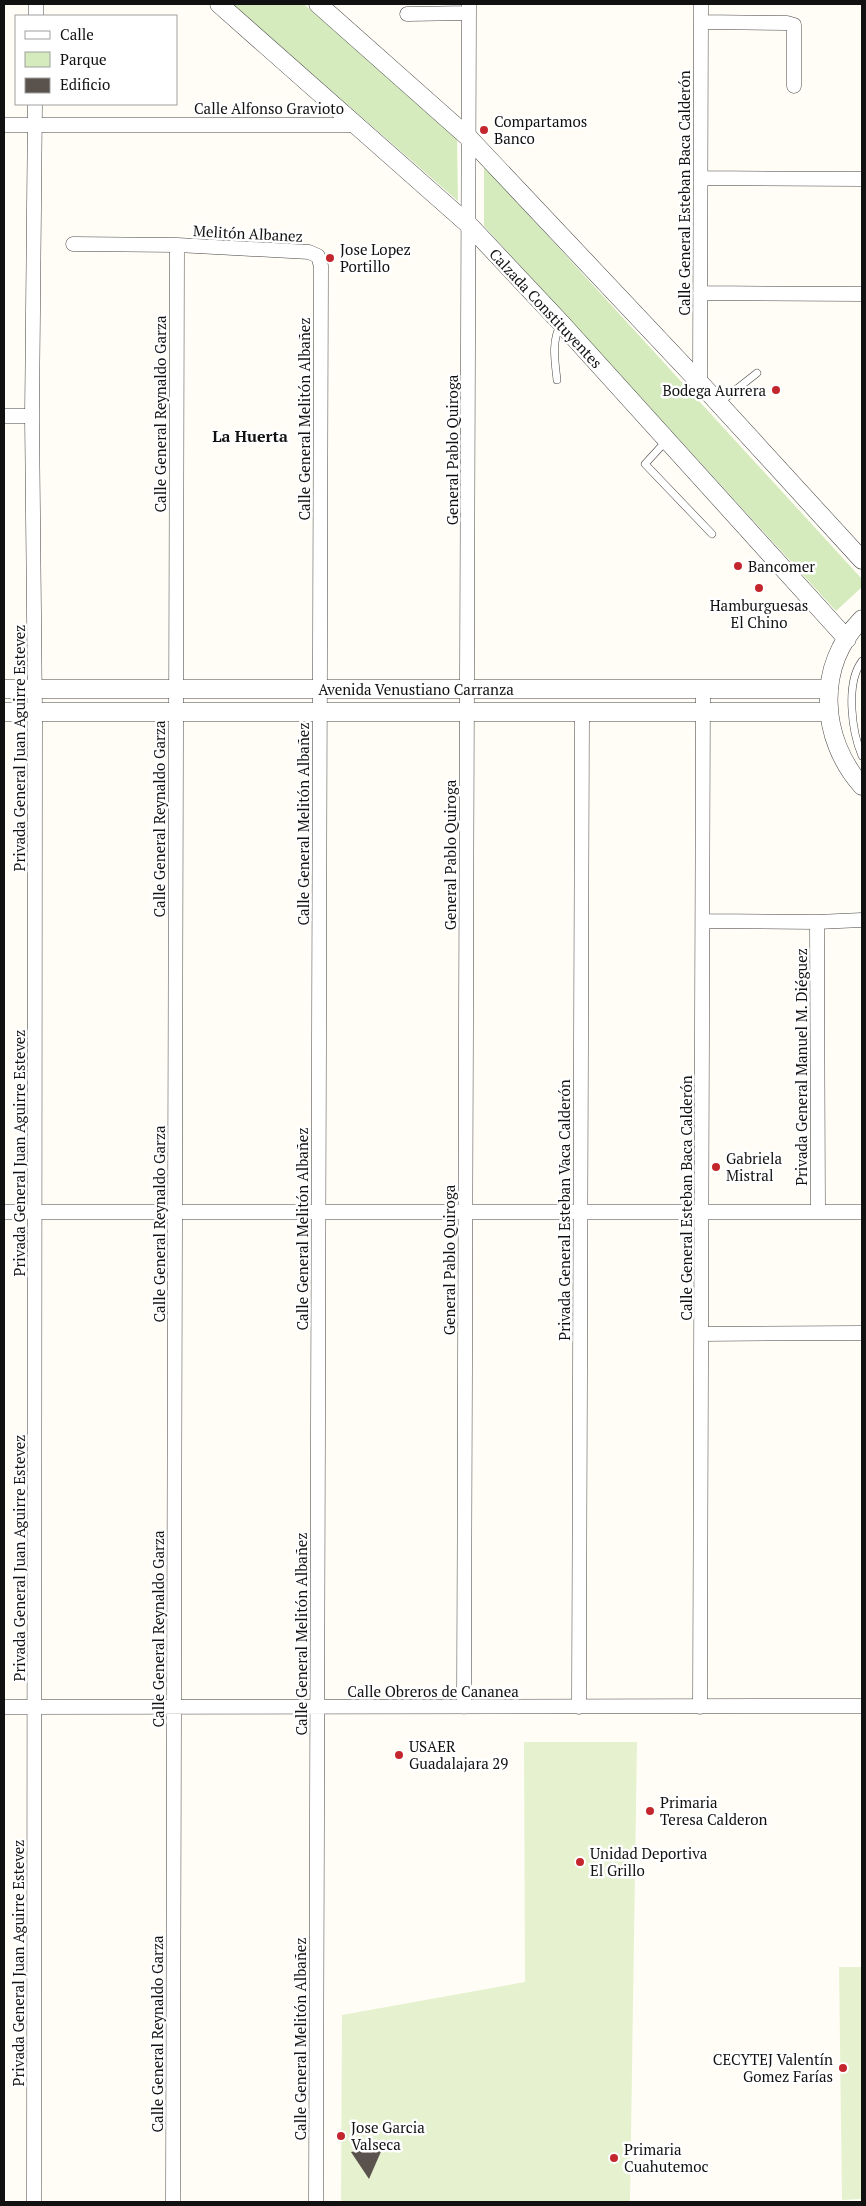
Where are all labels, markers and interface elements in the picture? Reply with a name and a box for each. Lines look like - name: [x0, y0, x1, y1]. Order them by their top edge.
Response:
- legend: [15, 15, 178, 105]
- text: Calle: [60, 24, 94, 44]
- text: Parque: [60, 49, 107, 69]
- street label: Calle General Esteban Baca Calderón: [674, 70, 694, 316]
- text: Edificio: [60, 74, 110, 94]
- street label: Calle Alfonso Gravioto: [194, 98, 344, 118]
- place label: Compartamos Banco: [494, 111, 587, 148]
- marker: Compartamos Banco: [478, 124, 490, 136]
- street label: Melitón Albanez: [193, 220, 303, 246]
- place label: Jose Lopez Portillo: [340, 239, 411, 276]
- street label: Calzada Constituyentes: [485, 244, 607, 372]
- marker: Jose Lopez Portillo: [324, 252, 336, 264]
- street label: Calle General Reynaldo Garza: [150, 315, 170, 513]
- street label: Calle General Melitón Albañez: [294, 317, 314, 521]
- street label: General Pablo Quiroga: [442, 374, 462, 525]
- place label: Bodega Aurrera: [663, 380, 766, 400]
- marker: Bodega Aurrera: [770, 384, 782, 396]
- district label: La Huerta: [212, 425, 288, 447]
- place label: Bancomer: [748, 556, 815, 576]
- marker: Bancomer: [732, 560, 744, 572]
- marker: Hamburguesas El Chino: [753, 582, 765, 594]
- place label: Hamburguesas El Chino: [710, 595, 808, 632]
- street label: Privada General Juan Aguirre Estevez: [9, 625, 29, 871]
- street label: Avenida Venustiano Carranza: [318, 679, 514, 699]
- street label: Calle General Reynaldo Garza: [149, 720, 169, 918]
- street label: Calle General Melitón Albañez: [293, 722, 313, 926]
- street label: General Pablo Quiroga: [440, 779, 460, 930]
- street label: Privada General Manuel M. Diéguez: [791, 948, 811, 1186]
- street label: Privada General Juan Aguirre Estevez: [9, 1030, 29, 1276]
- street label: Calle General Esteban Baca Calderón: [676, 1075, 696, 1321]
- street label: Privada General Esteban Vaca Calderón: [554, 1079, 574, 1341]
- street label: Calle General Reynaldo Garza: [149, 1125, 169, 1323]
- street label: Calle General Melitón Albañez: [292, 1127, 312, 1331]
- place label: Gabriela Mistral: [726, 1148, 782, 1185]
- marker: Gabriela Mistral: [710, 1161, 722, 1173]
- street label: General Pablo Quiroga: [439, 1184, 459, 1335]
- street label: Privada General Juan Aguirre Estevez: [9, 1435, 29, 1681]
- street label: Calle General Reynaldo Garza: [148, 1530, 168, 1728]
- street label: Calle General Melitón Albañez: [291, 1532, 311, 1736]
- street label: Calle Obreros de Cananea: [347, 1681, 519, 1701]
- place label: USAER Guadalajara 29: [409, 1736, 508, 1773]
- marker: USAER Guadalajara 29: [393, 1749, 405, 1761]
- place label: Primaria Teresa Calderon: [660, 1792, 768, 1829]
- marker: Primaria Teresa Calderon: [644, 1805, 656, 1817]
- street label: Privada General Juan Aguirre Estevez: [8, 1840, 28, 2086]
- place label: Unidad Deportiva El Grillo: [590, 1843, 708, 1880]
- marker: Unidad Deportiva El Grillo: [574, 1856, 586, 1868]
- street label: Calle General Reynaldo Garza: [147, 1935, 167, 2133]
- street label: Calle General Melitón Albañez: [290, 1937, 310, 2141]
- place label: CECYTEJ Valentín Gomez Farías: [713, 2049, 833, 2086]
- marker: CECYTEJ Valentín Gomez Farías: [837, 2062, 849, 2074]
- place label: Jose Garcia Valseca: [351, 2117, 425, 2154]
- marker: Jose Garcia Valseca: [335, 2130, 347, 2142]
- place label: Primaria Cuahutemoc: [624, 2139, 709, 2176]
- marker: Primaria Cuahutemoc: [608, 2152, 620, 2164]

